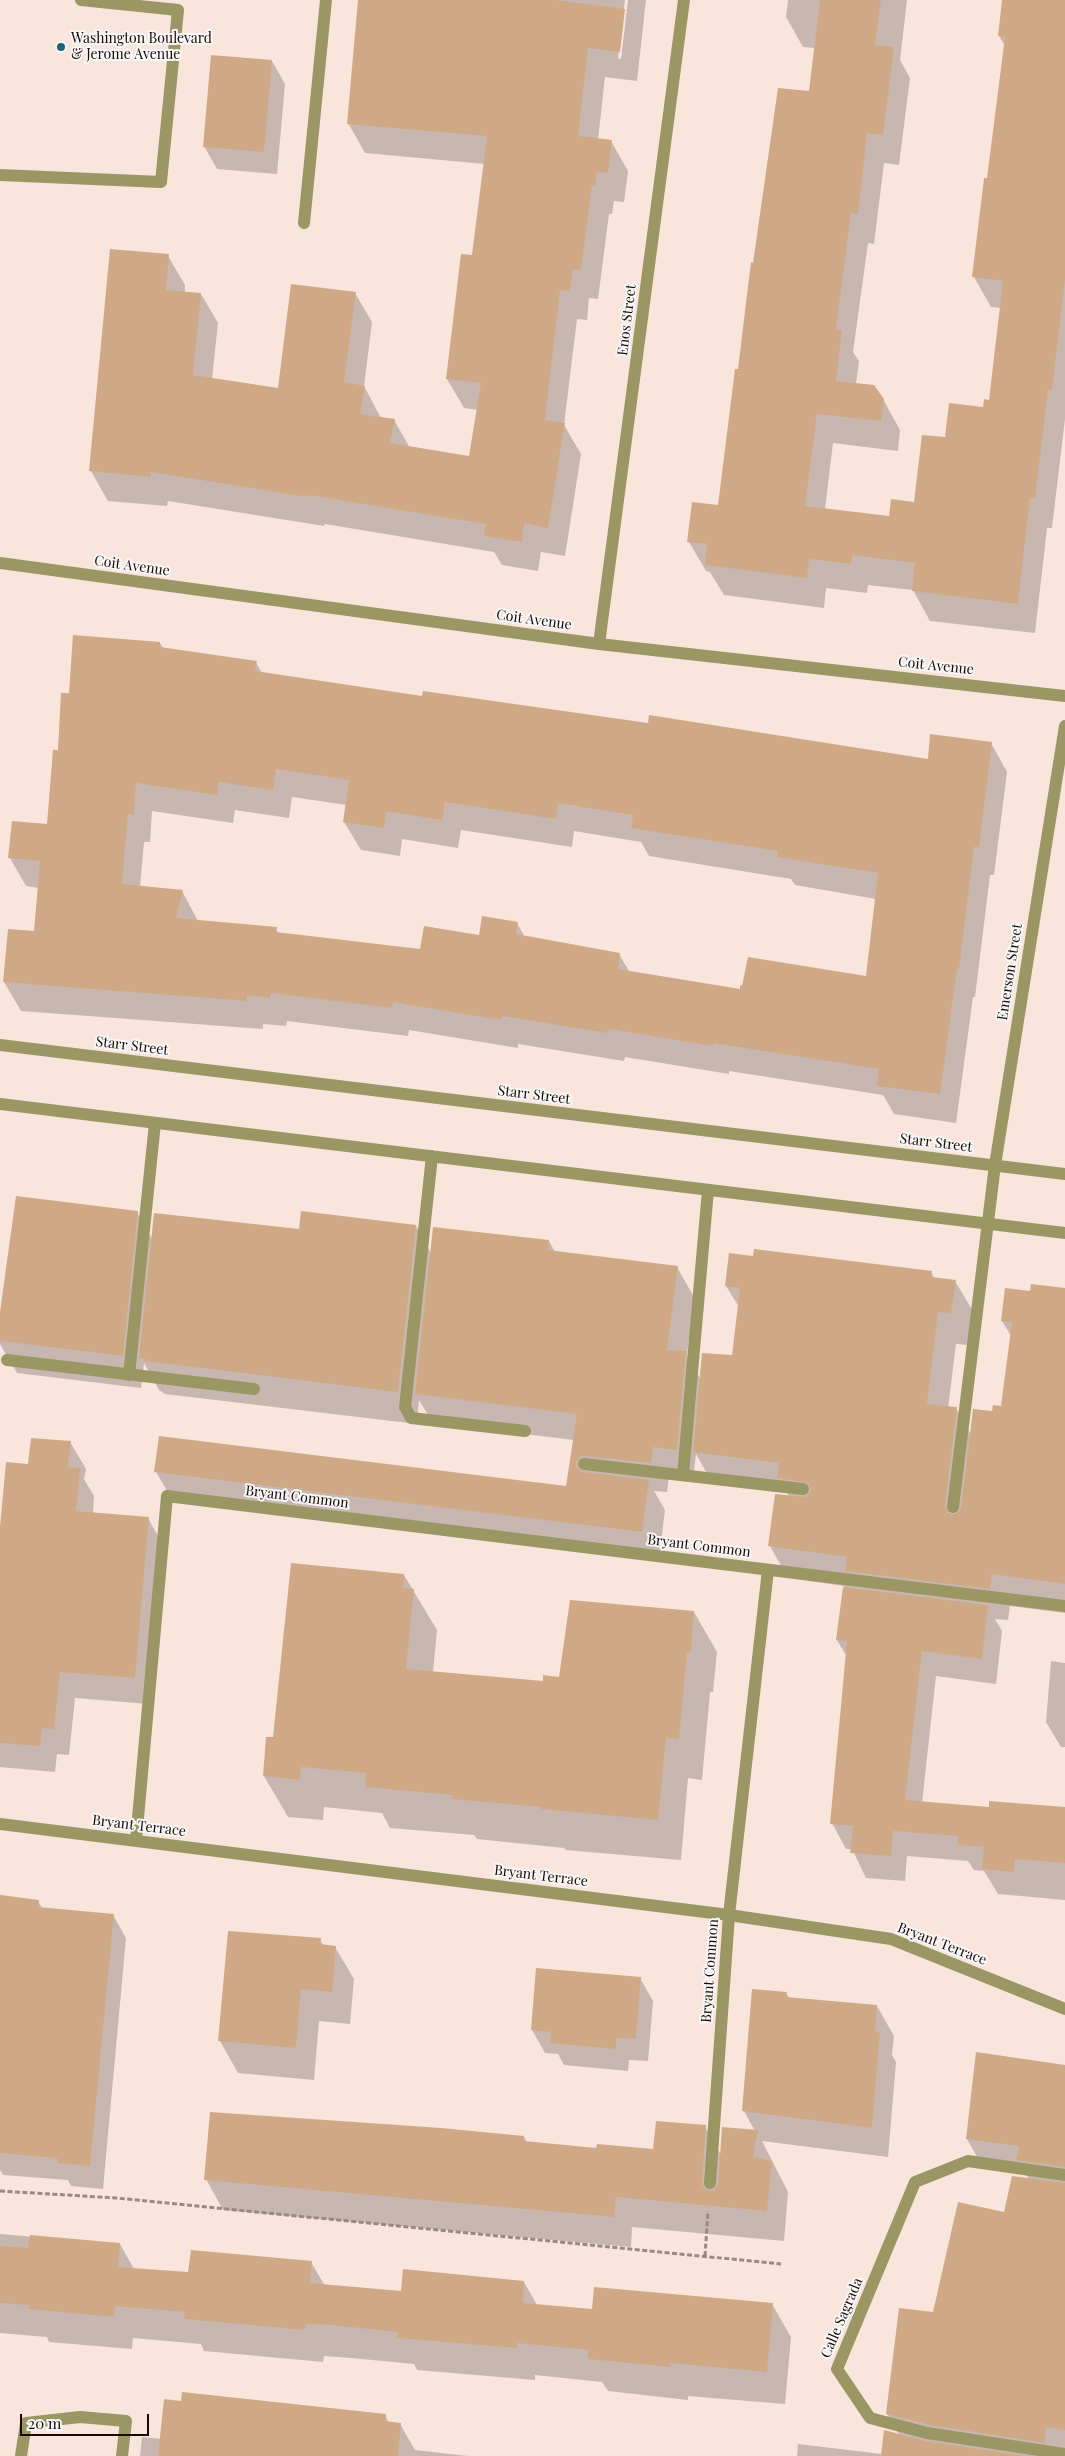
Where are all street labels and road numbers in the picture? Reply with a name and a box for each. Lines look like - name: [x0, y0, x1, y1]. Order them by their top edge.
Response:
- street label: Enos Street: [614, 283, 640, 357]
- street label: Coit Avenue: [93, 552, 171, 580]
- street label: Coit Avenue: [495, 606, 573, 634]
- street label: Coit Avenue: [897, 654, 975, 678]
- street label: Emerson Street: [994, 922, 1026, 1022]
- street label: Starr Street: [95, 1033, 169, 1059]
- street label: Starr Street: [497, 1082, 571, 1108]
- street label: Starr Street: [899, 1130, 973, 1156]
- street label: Bryant Common: [244, 1482, 350, 1512]
- street label: Bryant Common: [646, 1531, 752, 1561]
- street label: Bryant Terrace: [91, 1812, 187, 1840]
- street label: Bryant Terrace: [493, 1862, 589, 1890]
- street label: Bryant Common: [698, 1919, 722, 2023]
- street label: Bryant Terrace: [895, 1919, 989, 1969]
- street label: Calle Sagrada: [818, 2275, 866, 2361]

